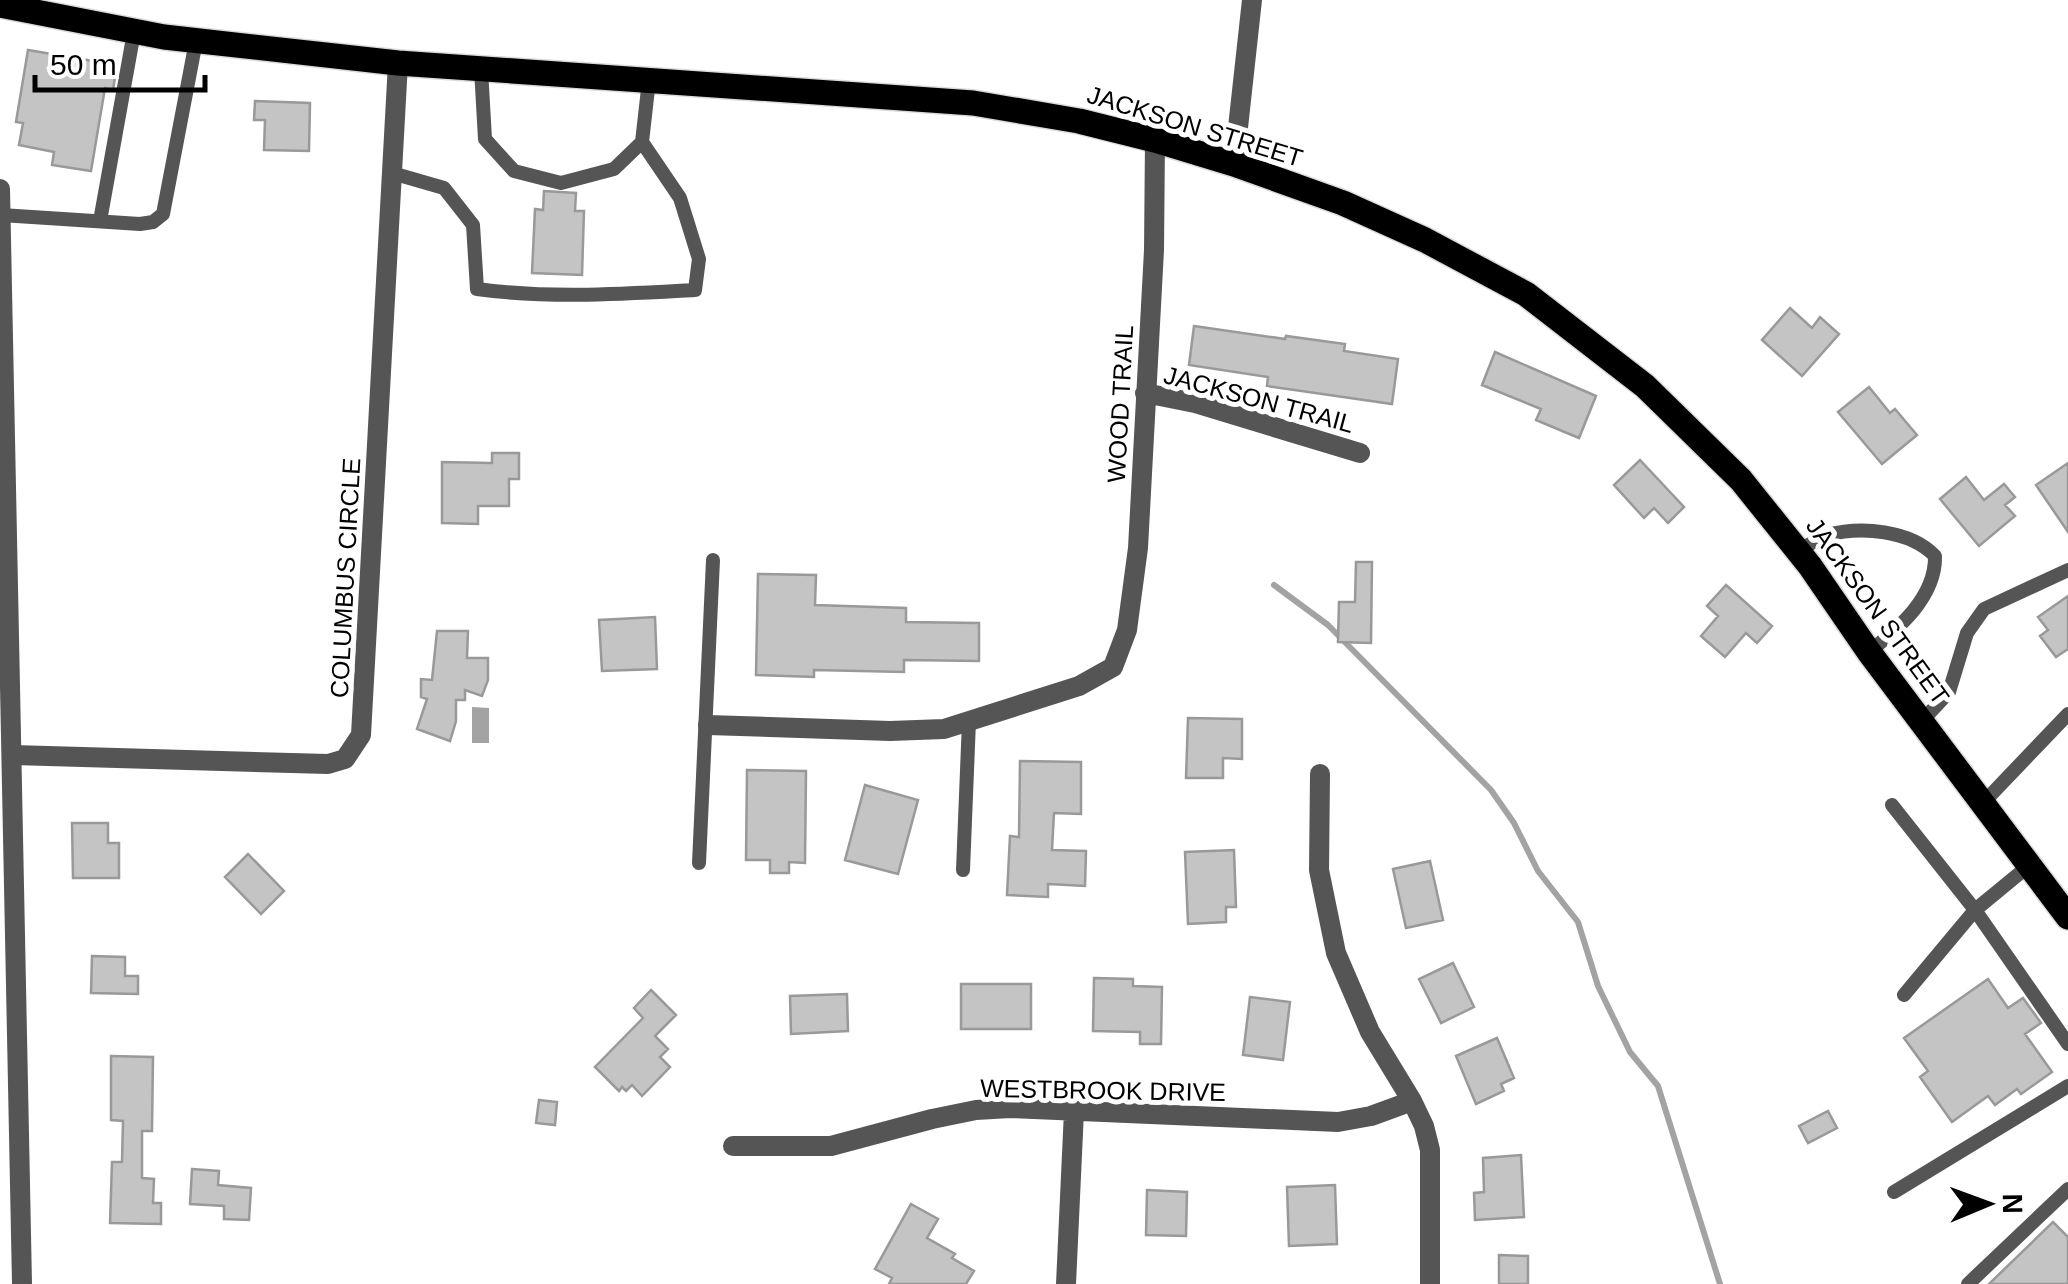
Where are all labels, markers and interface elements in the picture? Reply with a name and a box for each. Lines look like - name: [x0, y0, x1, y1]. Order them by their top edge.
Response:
- scale bar: [35, 30, 205, 92]
- text: 50 m: [50, 48, 117, 81]
- street label: JACKSON STREET: [1084, 80, 1306, 172]
- street label: WOOD TRAIL: [1102, 324, 1138, 484]
- street label: JACKSON TRAIL: [1161, 360, 1357, 438]
- street label: COLUMBUS CIRCLE: [325, 457, 365, 699]
- street label: JACKSON STREET: [1801, 512, 1955, 710]
- street label: WESTBROOK DRIVE: [980, 1074, 1226, 1106]
- north arrow: [1938, 1154, 2038, 1254]
- text: N: [1997, 1193, 2028, 1214]

